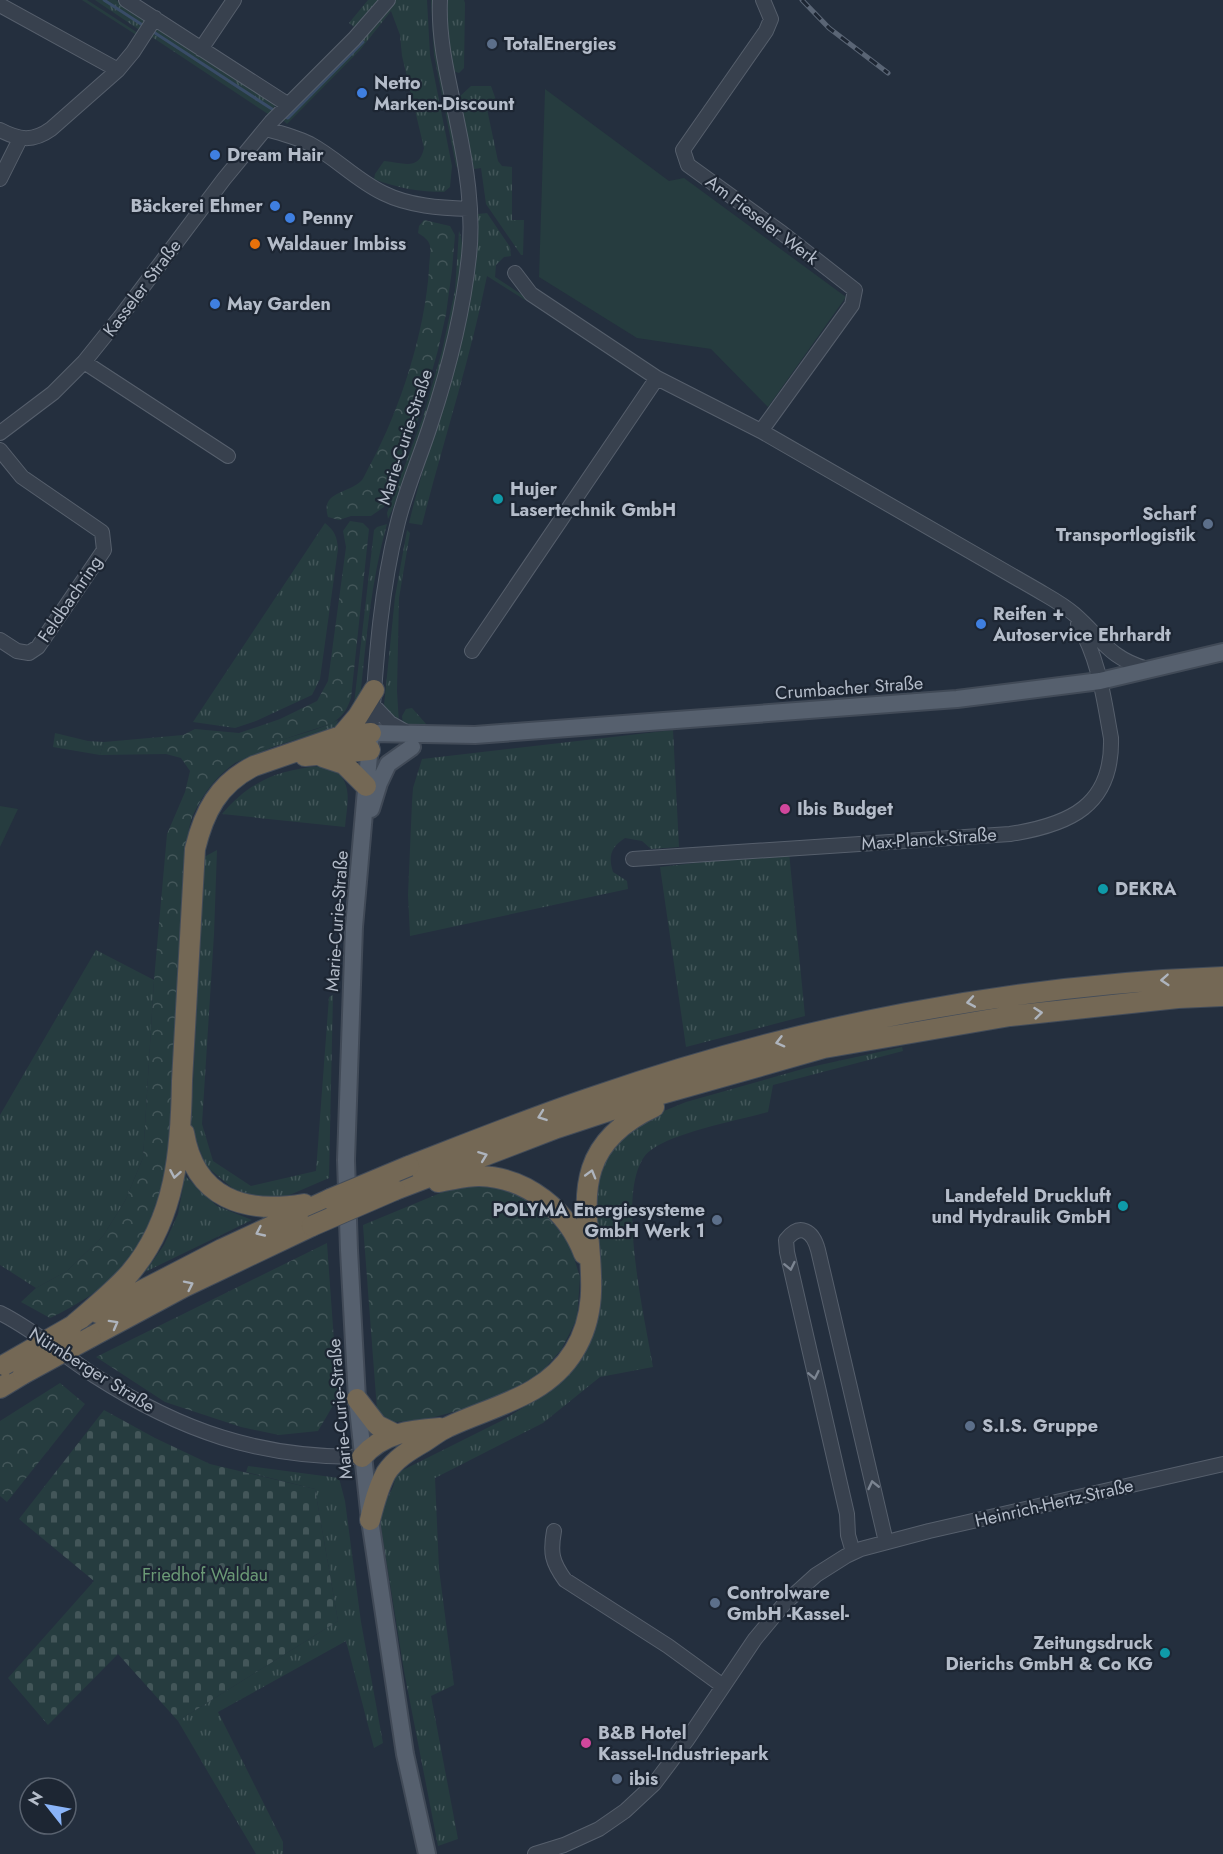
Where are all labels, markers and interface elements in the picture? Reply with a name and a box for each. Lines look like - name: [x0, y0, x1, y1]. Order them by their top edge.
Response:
- place label: TotalEnergies: [504, 31, 616, 57]
- marker: TotalEnergies: [485, 37, 499, 51]
- place label: Netto Marken-Discount: [374, 70, 514, 117]
- marker: Netto Marken-Discount: [355, 86, 369, 100]
- place label: Dream Hair: [227, 142, 324, 168]
- marker: Dream Hair: [208, 148, 222, 162]
- street label: Am Fieseler Werk: [700, 169, 824, 271]
- place label: Bäckerei Ehmer: [131, 193, 264, 219]
- marker: Bäckerei Ehmer: [268, 199, 282, 213]
- place label: Penny: [302, 205, 354, 231]
- marker: Penny: [283, 211, 297, 225]
- place label: Waldauer Imbiss: [267, 231, 406, 257]
- street label: Kasseler Straße: [97, 234, 187, 342]
- marker: Waldauer Imbiss: [248, 237, 262, 251]
- place label: May Garden: [227, 291, 331, 317]
- marker: May Garden: [208, 297, 222, 311]
- street label: Marie-Curie-Straße: [371, 366, 439, 508]
- place label: Hujer Lasertechnik GmbH: [510, 476, 676, 523]
- marker: Hujer Lasertechnik GmbH: [491, 492, 505, 506]
- place label: Scharf Transportlogistik: [1056, 501, 1197, 548]
- marker: Scharf Transportlogistik: [1201, 517, 1215, 531]
- street label: Feldbachring: [31, 550, 109, 648]
- place label: Reifen + Autoservice Ehrhardt: [992, 601, 1171, 648]
- marker: Reifen + Autoservice Ehrhardt: [974, 617, 988, 631]
- street label: Crumbacher Straße: [774, 670, 924, 706]
- place label: Ibis Budget: [797, 796, 893, 822]
- marker: Ibis Budget: [778, 802, 792, 816]
- street label: Max-Planck-Straße: [861, 821, 997, 857]
- street label: Marie-Curie-Straße: [319, 850, 355, 992]
- place label: DEKRA: [1115, 876, 1177, 902]
- marker: DEKRA: [1096, 882, 1110, 896]
- one-way arrow: [1160, 973, 1169, 986]
- one-way arrow: [966, 996, 976, 1008]
- one-way arrow: [1034, 1007, 1043, 1020]
- one-way arrow: [775, 1035, 786, 1047]
- one-way arrow: [537, 1108, 548, 1121]
- one-way arrow: [477, 1150, 488, 1163]
- one-way arrow: [169, 1169, 181, 1178]
- one-way arrow: [584, 1169, 596, 1180]
- place label: Landefeld Druckluft und Hydraulik GmbH: [931, 1183, 1111, 1230]
- place label: POLYMA Energiesysteme GmbH Werk 1: [492, 1197, 705, 1244]
- marker: Landefeld Druckluft und Hydraulik GmbH: [1116, 1199, 1130, 1213]
- marker: POLYMA Energiesysteme GmbH Werk 1: [710, 1213, 724, 1227]
- one-way arrow: [255, 1224, 266, 1236]
- one-way arrow: [783, 1261, 796, 1271]
- one-way arrow: [183, 1281, 194, 1292]
- one-way arrow: [108, 1320, 118, 1331]
- street label: Nürnberger Straße: [24, 1321, 160, 1419]
- street label: Marie-Curie-Straße: [321, 1337, 359, 1481]
- one-way arrow: [807, 1369, 820, 1379]
- place label: S.I.S. Gruppe: [982, 1413, 1098, 1439]
- marker: S.I.S. Gruppe: [963, 1419, 977, 1433]
- street label: Heinrich-Hertz-Straße: [972, 1472, 1136, 1534]
- one-way arrow: [867, 1480, 880, 1490]
- park label: Friedhof Waldau: [142, 1562, 268, 1588]
- place label: Controlware GmbH -Kassel-: [727, 1580, 849, 1627]
- marker: Controlware GmbH -Kassel-: [708, 1596, 722, 1610]
- place label: Zeitungsdruck Dierichs GmbH & Co KG: [945, 1630, 1154, 1677]
- marker: Zeitungsdruck Dierichs GmbH & Co KG: [1158, 1646, 1172, 1660]
- place label: B&B Hotel Kassel-Industriepark: [598, 1720, 769, 1767]
- marker: B&B Hotel Kassel-Industriepark: [579, 1736, 593, 1750]
- place label: ibis: [629, 1766, 658, 1792]
- marker: ibis: [610, 1772, 624, 1786]
- north arrow: [18, 1776, 78, 1836]
- text: N: [22, 1787, 49, 1810]

